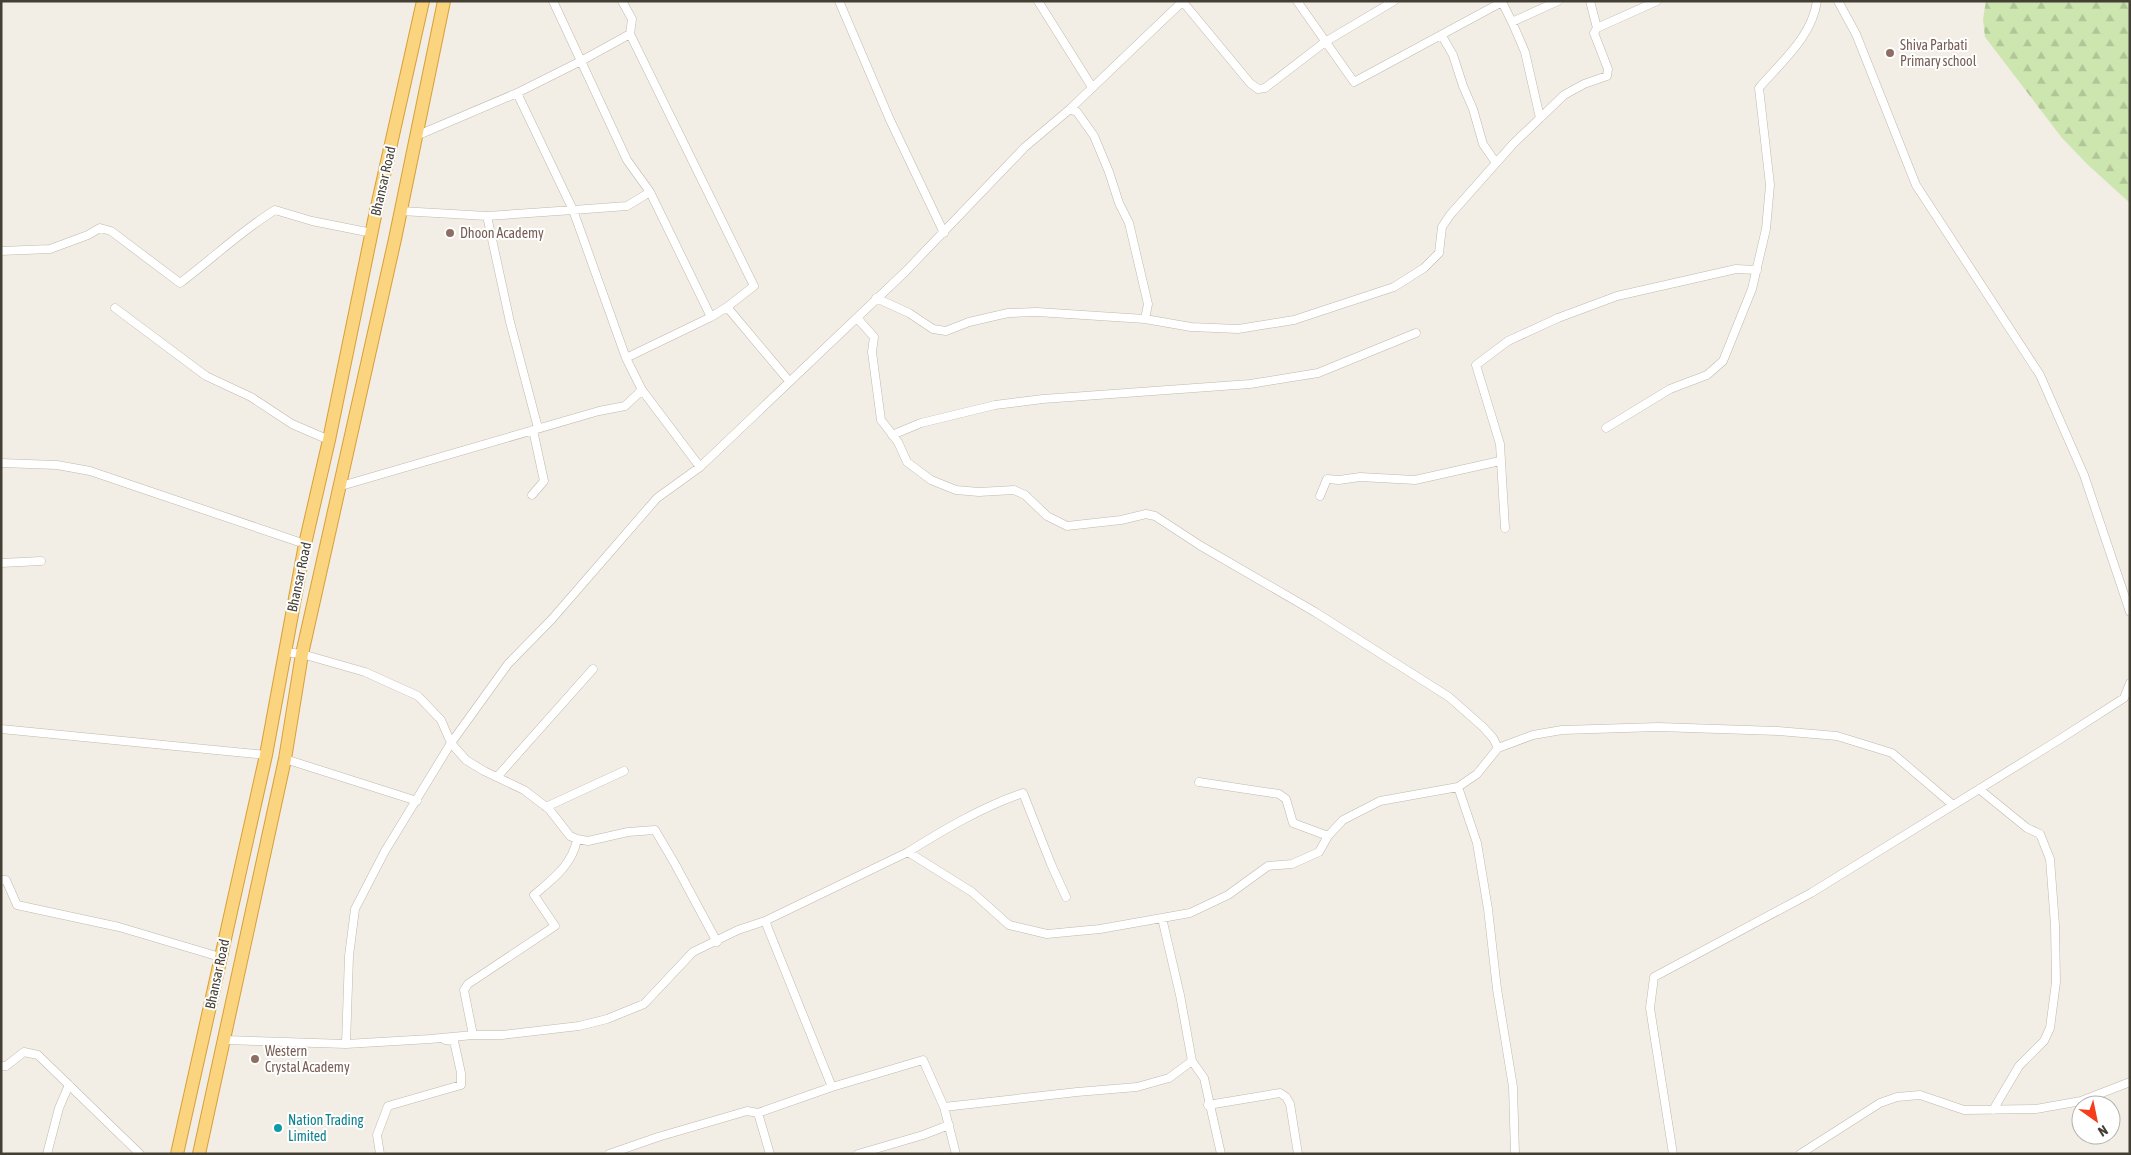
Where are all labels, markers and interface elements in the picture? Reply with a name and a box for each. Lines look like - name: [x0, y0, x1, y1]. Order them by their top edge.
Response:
- place label: Shiva Parbati Primary school: [1900, 37, 1977, 69]
- marker: Shiva Parbati Primary school: [1884, 47, 1896, 59]
- street label: Bhansar Road: [367, 145, 399, 217]
- place label: Dhoon Academy: [460, 225, 544, 241]
- marker: Dhoon Academy: [444, 227, 456, 239]
- street label: Bhansar Road: [284, 541, 314, 613]
- street label: Bhansar Road: [202, 938, 232, 1010]
- place label: Western Crystal Academy: [265, 1043, 350, 1075]
- marker: Western Crystal Academy: [249, 1053, 261, 1065]
- north arrow: [2071, 1095, 2121, 1145]
- place label: Nation Trading Limited: [288, 1112, 364, 1144]
- marker: Nation Trading Limited: [272, 1122, 284, 1134]
- text: N: [2095, 1122, 2111, 1140]

